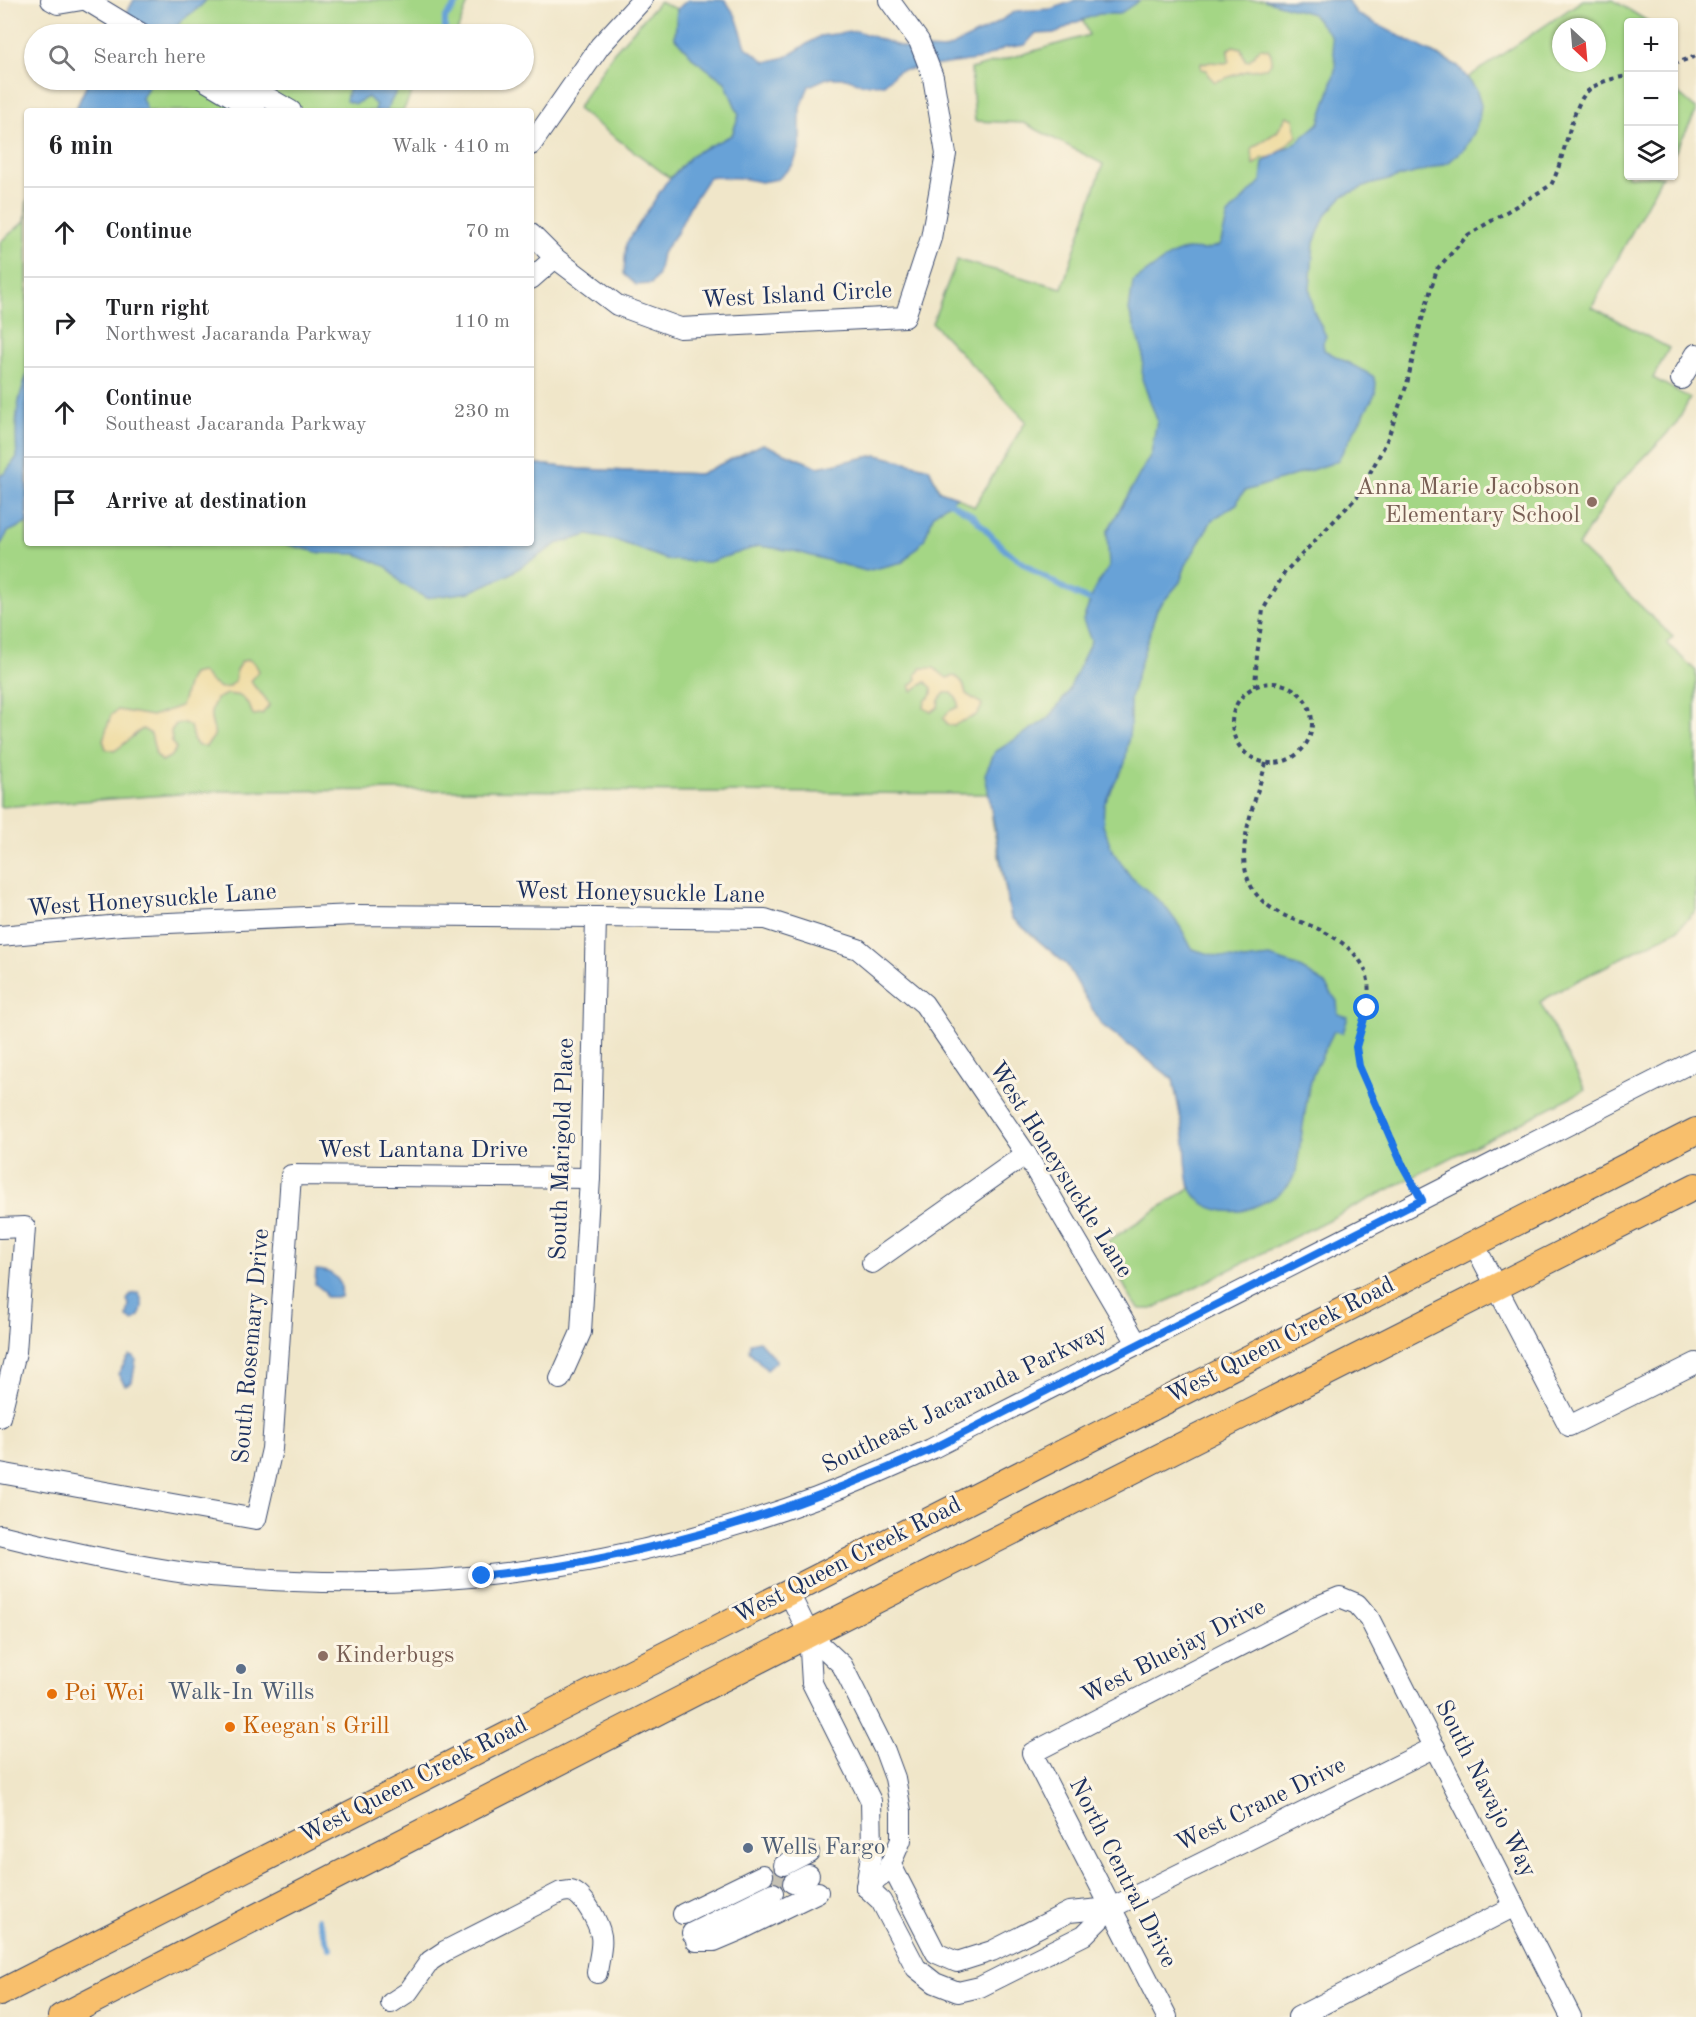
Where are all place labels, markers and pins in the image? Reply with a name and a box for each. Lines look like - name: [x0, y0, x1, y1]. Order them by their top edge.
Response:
- place label: Anna Marie Jacobson Elementary School: [1356, 476, 1580, 528]
- marker: Anna Marie Jacobson Elementary School: [1585, 495, 1599, 509]
- place label: Kinderbugs: [335, 1644, 454, 1668]
- marker: Kinderbugs: [316, 1649, 330, 1663]
- marker: Walk-In Wills: [234, 1662, 248, 1676]
- place label: Walk-In Wills: [168, 1681, 314, 1705]
- place label: Pei Wei: [64, 1682, 144, 1706]
- marker: Pei Wei: [45, 1687, 59, 1701]
- place label: Keegan's Grill: [242, 1715, 389, 1739]
- marker: Keegan's Grill: [223, 1720, 237, 1734]
- place label: Wells Fargo: [760, 1836, 886, 1860]
- marker: Wells Fargo: [741, 1841, 755, 1855]

